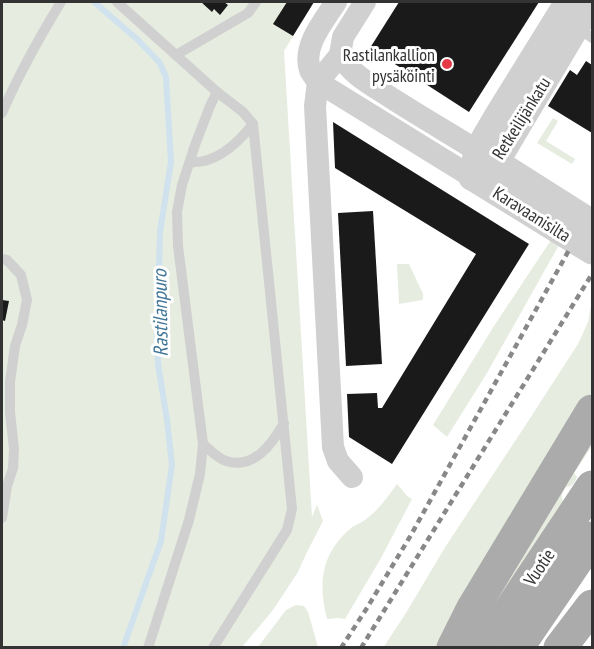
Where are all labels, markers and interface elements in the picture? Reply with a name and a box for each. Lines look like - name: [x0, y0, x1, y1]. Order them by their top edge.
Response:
- place label: Rastilankallion pysäköinti: [343, 43, 435, 87]
- marker: Rastilankallion pysäköinti: [440, 57, 454, 71]
- street label: Retkeilijänkatu: [487, 73, 555, 163]
- street label: Karavaanisilta: [489, 181, 575, 247]
- water label: Rastilanpuro: [146, 268, 174, 357]
- street label: Vuotie: [518, 544, 560, 591]

